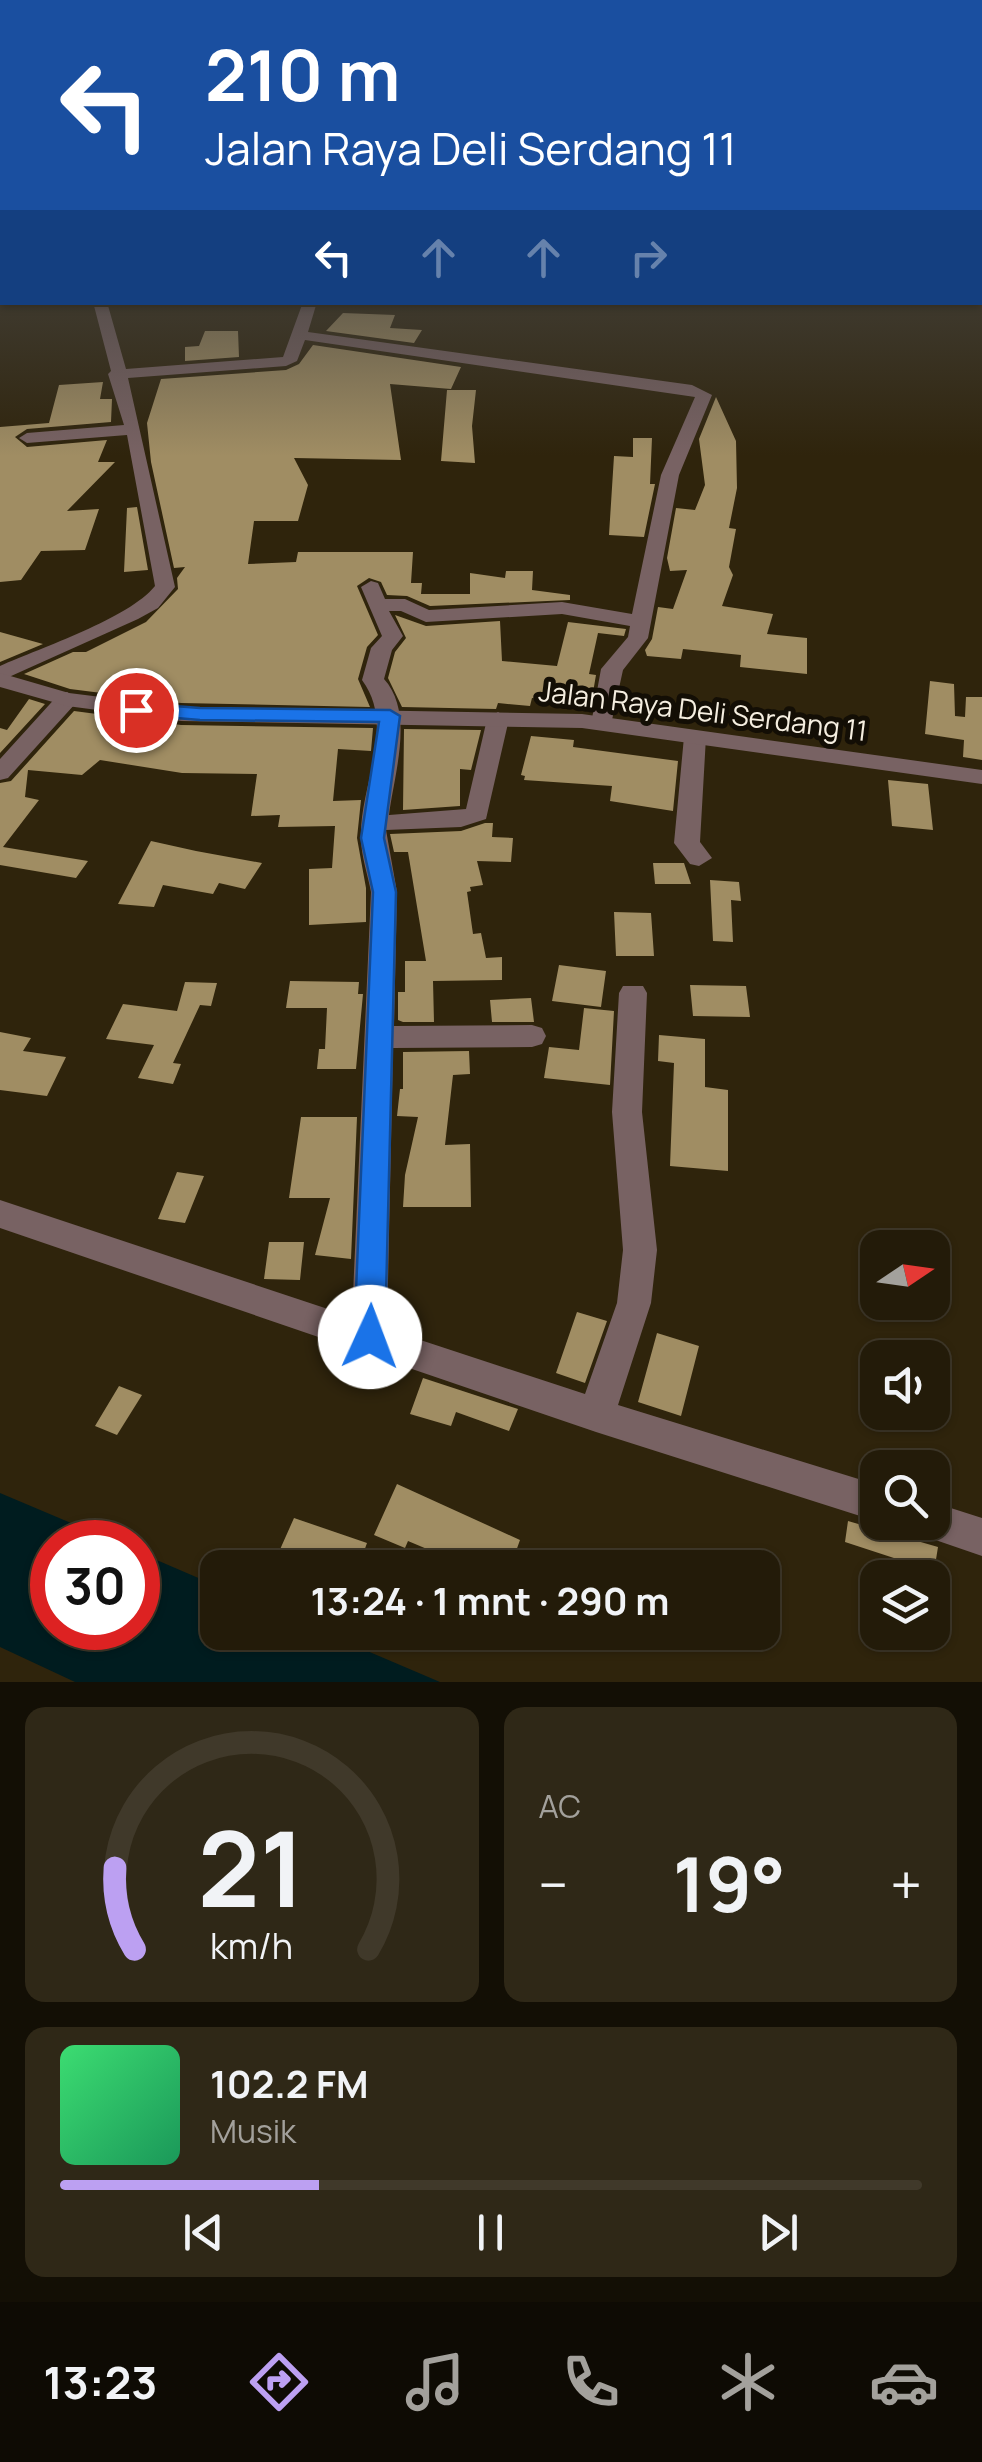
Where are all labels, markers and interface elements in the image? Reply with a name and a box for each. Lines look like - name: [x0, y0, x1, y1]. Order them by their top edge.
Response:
- text: 210 m: [205, 26, 400, 122]
- icon: left: [40, 40, 170, 170]
- text: Jalan Raya Deli Serdang 11: [205, 117, 736, 179]
- icon: left: [306, 230, 361, 285]
- icon: ahead: [411, 230, 466, 285]
- icon: ahead: [516, 230, 571, 285]
- icon: right: [621, 230, 676, 285]
- pin: [94, 668, 179, 753]
- street label: Jalan Raya Deli Serdang 11: [537, 671, 870, 749]
- icon: arrive: [109, 683, 164, 738]
- north arrow: [860, 1230, 950, 1320]
- map controls: [860, 1230, 950, 1650]
- position arrow: [318, 1285, 422, 1389]
- button: sound: [860, 1340, 950, 1430]
- button: search: [860, 1450, 950, 1540]
- speed limit sign: 30: [30, 1520, 160, 1650]
- button: layers: [860, 1560, 950, 1650]
- text: 13:24 · 1 mnt · 290 m: [310, 1574, 670, 1626]
- text: AC: [539, 1784, 581, 1828]
- text: 21: [198, 1796, 305, 1938]
- text: 19°: [673, 1832, 786, 1935]
- text: −: [539, 1846, 568, 1922]
- text: +: [890, 1846, 922, 1922]
- text: km/h: [210, 1921, 293, 1970]
- text: 102.2 FM: [210, 2057, 368, 2109]
- text: Musik: [210, 2109, 296, 2153]
- icon: previous: [176, 2205, 231, 2260]
- icon: pause: [463, 2205, 518, 2260]
- icon: next: [751, 2205, 806, 2260]
- icon: directions: [244, 2347, 314, 2417]
- icon: music: [400, 2347, 470, 2417]
- icon: phone: [556, 2347, 626, 2417]
- icon: climate: [713, 2347, 783, 2417]
- icon: car: [869, 2347, 939, 2417]
- text: 13:23: [43, 2351, 157, 2413]

